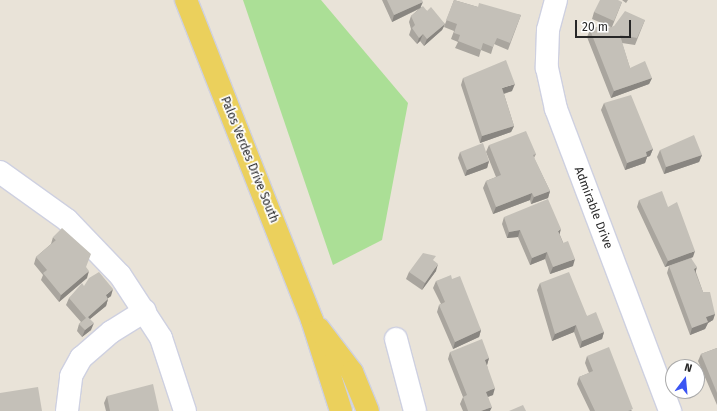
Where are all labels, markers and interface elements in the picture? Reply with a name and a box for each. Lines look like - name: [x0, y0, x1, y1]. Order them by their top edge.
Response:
- scale bar: [577, 12, 633, 38]
- text: 20 m: [582, 20, 608, 34]
- street label: Palos Verdes Drive South: [217, 95, 281, 225]
- street label: Admirable Drive: [571, 165, 615, 251]
- north arrow: [665, 359, 705, 399]
- text: N: [683, 361, 693, 375]

